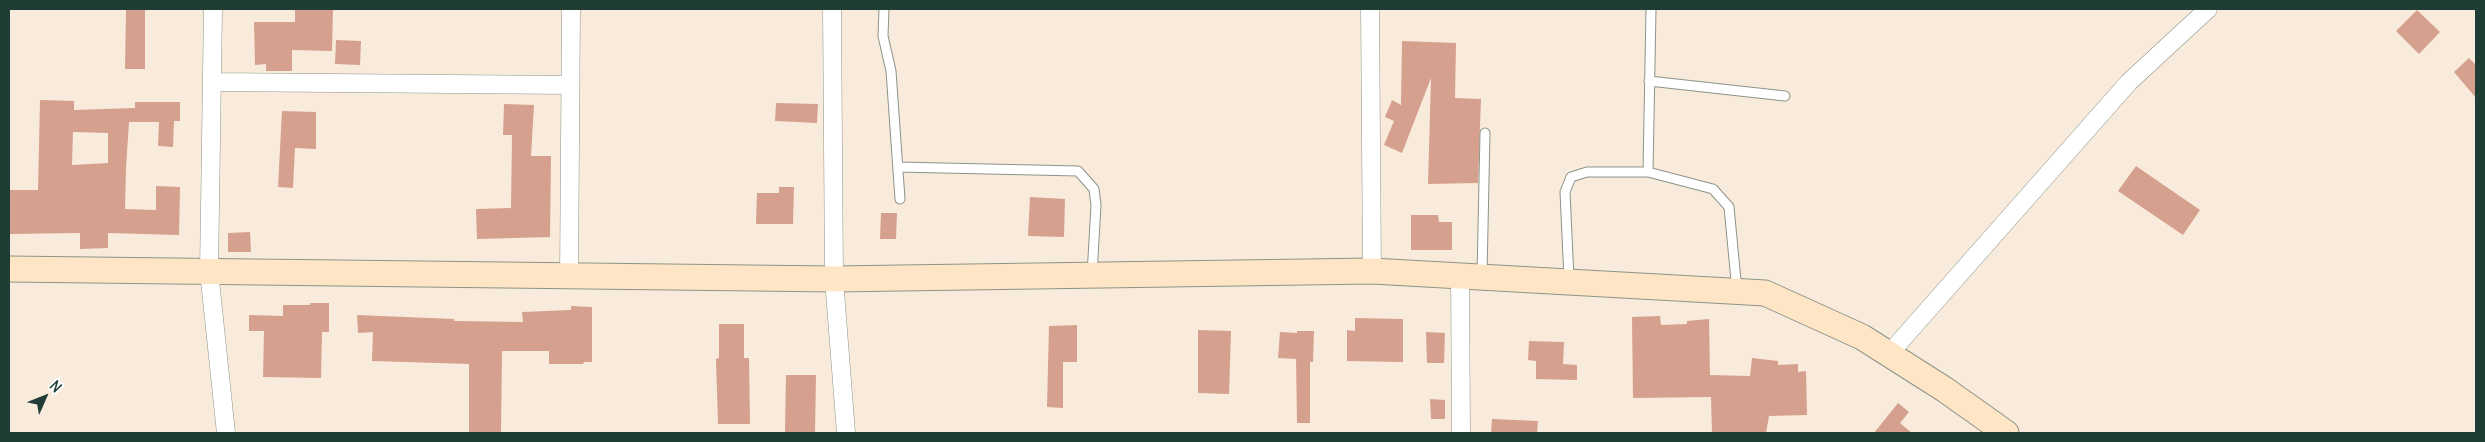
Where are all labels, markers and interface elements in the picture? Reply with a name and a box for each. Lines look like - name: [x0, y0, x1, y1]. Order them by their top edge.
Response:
- north arrow: [20, 372, 70, 422]
- text: N: [46, 377, 66, 396]

